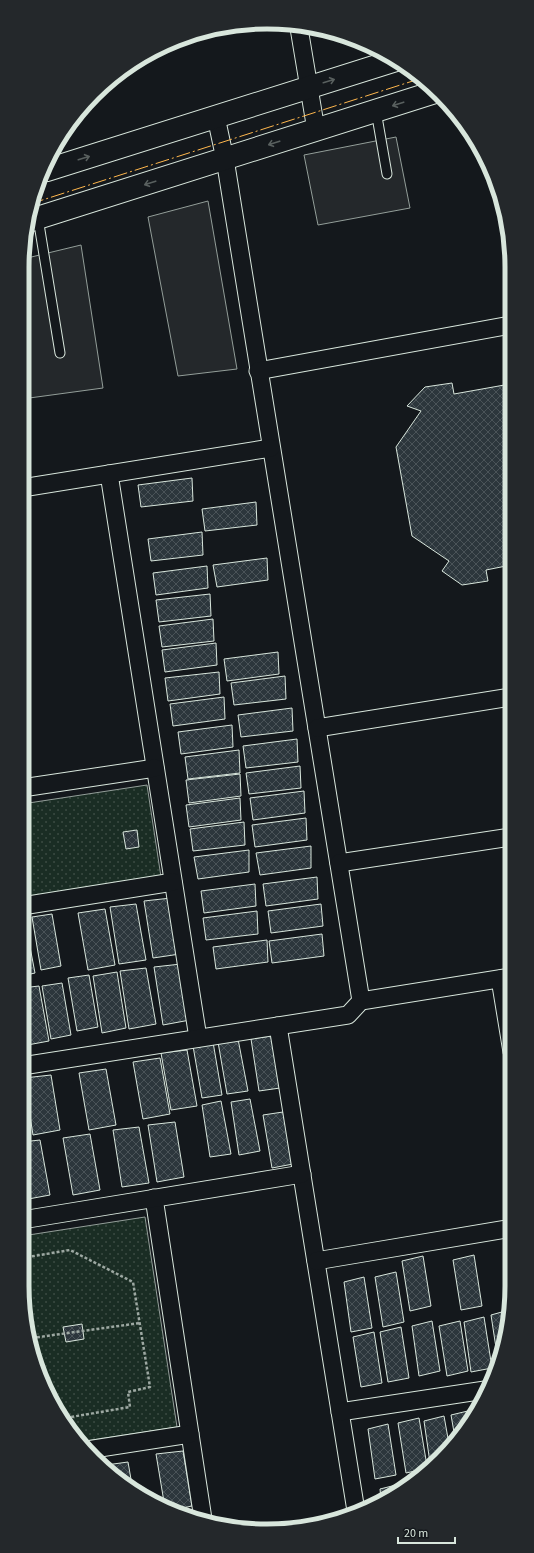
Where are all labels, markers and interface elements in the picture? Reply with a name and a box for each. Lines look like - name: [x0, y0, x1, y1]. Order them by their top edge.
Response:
- one-way arrow: [322, 77, 335, 84]
- one-way arrow: [391, 101, 404, 108]
- one-way arrow: [268, 140, 281, 147]
- one-way arrow: [78, 154, 91, 161]
- one-way arrow: [144, 179, 156, 187]
- scale bar: [398, 1519, 455, 1545]
- text: 20 m: [404, 1525, 428, 1542]

